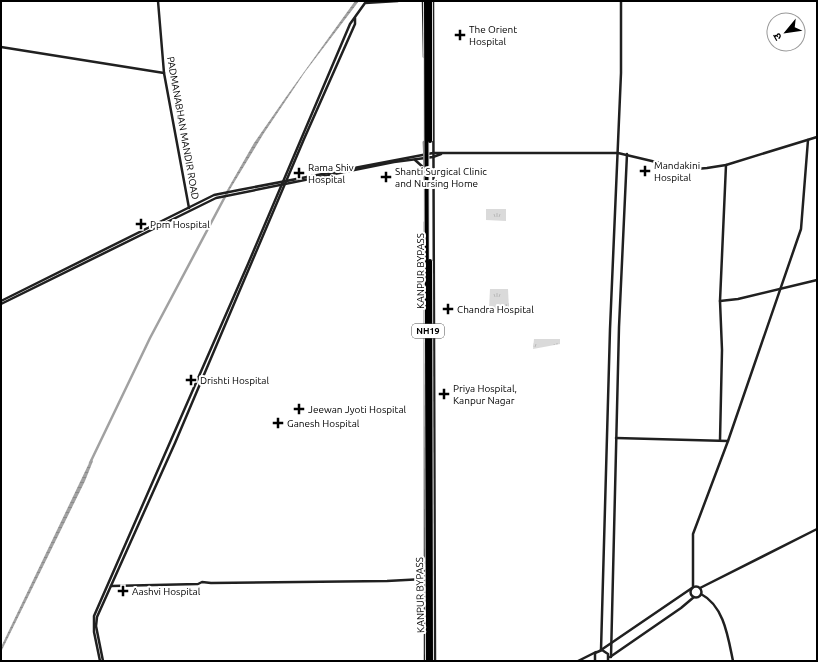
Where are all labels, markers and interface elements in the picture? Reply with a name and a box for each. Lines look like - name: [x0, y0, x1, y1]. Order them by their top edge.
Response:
- north arrow: [766, 12, 806, 52]
- place label: The Orient Hospital: [469, 24, 517, 47]
- marker: The Orient Hospital: [454, 29, 466, 41]
- text: उ: [770, 31, 784, 43]
- street label: PADMANABHAN MANDIR ROAD: [165, 56, 201, 200]
- place label: Mandakini Hospital: [654, 160, 700, 183]
- place label: Rama Shiv Hospital: [308, 162, 354, 185]
- marker: Mandakini Hospital: [639, 165, 651, 177]
- place label: Shanti Surgical Clinic and Nursing Home: [395, 166, 487, 189]
- marker: Rama Shiv Hospital: [293, 167, 305, 179]
- marker: Shanti Surgical Clinic and Nursing Home: [380, 171, 392, 183]
- marker: Ppm Hospital: [135, 218, 147, 230]
- place label: Ppm Hospital: [150, 219, 210, 230]
- street label: KANPUR BYPASS: [415, 233, 426, 309]
- marker: Chandra Hospital: [442, 303, 454, 315]
- place label: Chandra Hospital: [457, 304, 534, 315]
- road number: NH19: [412, 324, 444, 338]
- marker: Drishti Hospital: [185, 374, 197, 386]
- place label: Drishti Hospital: [200, 375, 269, 386]
- place label: Priya Hospital, Kanpur Nagar: [453, 383, 517, 406]
- marker: Priya Hospital, Kanpur Nagar: [438, 388, 450, 400]
- marker: Jeewan Jyoti Hospital: [293, 403, 305, 415]
- place label: Jeewan Jyoti Hospital: [308, 404, 407, 415]
- marker: Ganesh Hospital: [272, 417, 284, 429]
- place label: Ganesh Hospital: [287, 418, 360, 429]
- street label: KANPUR BYPASS: [414, 557, 426, 633]
- marker: Aashvi Hospital: [117, 585, 129, 597]
- place label: Aashvi Hospital: [132, 586, 201, 597]

